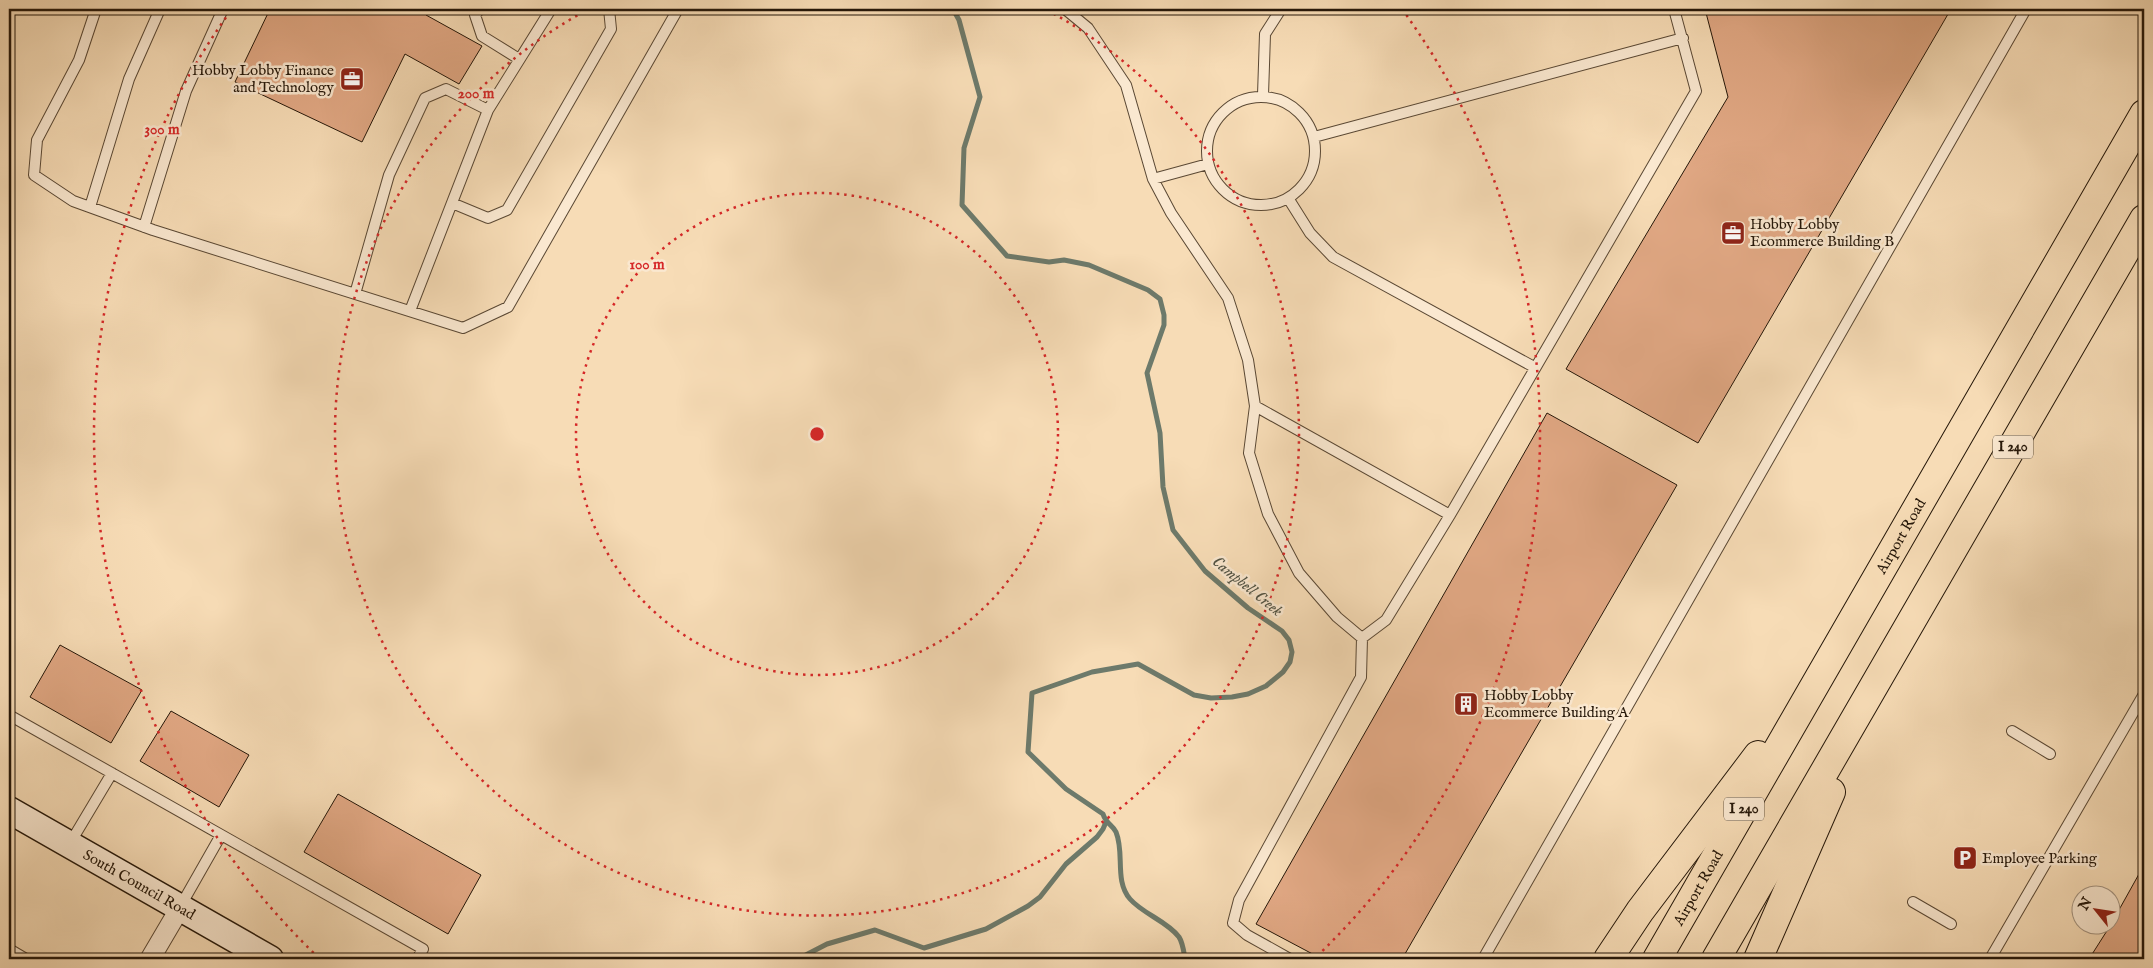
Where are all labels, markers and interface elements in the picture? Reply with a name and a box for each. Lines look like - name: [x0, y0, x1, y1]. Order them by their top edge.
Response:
- place label: Hobby Lobby Finance and Technology: [192, 61, 335, 97]
- office icon: Hobby Lobby Finance and Technology: [339, 66, 365, 92]
- text: 200 m: [458, 84, 495, 103]
- text: 300 m: [144, 120, 180, 139]
- place label: Hobby Lobby Ecommerce Building B: [1750, 215, 1894, 251]
- office icon: Hobby Lobby Ecommerce Building B: [1720, 220, 1746, 246]
- text: 100 m: [629, 255, 665, 274]
- centre of rings: [808, 425, 826, 443]
- road number: I 240: [1993, 436, 2033, 458]
- street label: Airport Road: [1871, 494, 1930, 578]
- water label: Campbell Creek: [1208, 552, 1287, 622]
- place label: Hobby Lobby Ecommerce Building A: [1484, 686, 1629, 722]
- building icon: Hobby Lobby Ecommerce Building A: [1453, 691, 1479, 717]
- road number: I 240: [1724, 798, 1764, 821]
- street label: South Council Road: [80, 845, 200, 924]
- parking icon: Employee Parking: [1952, 845, 1978, 871]
- street label: Airport Road: [1668, 846, 1728, 930]
- place label: Employee Parking: [1982, 849, 2098, 868]
- north arrow: [2070, 886, 2120, 936]
- text: N: [2074, 894, 2096, 915]

